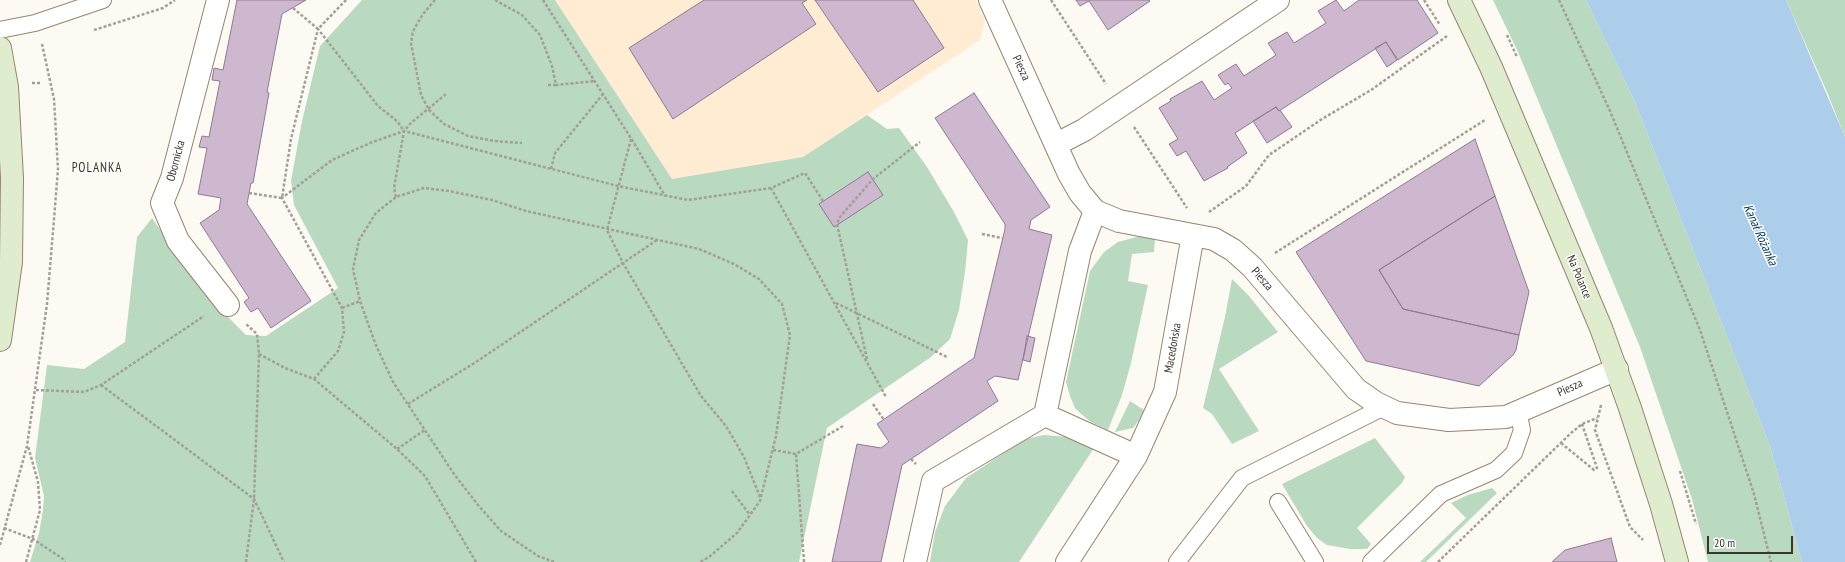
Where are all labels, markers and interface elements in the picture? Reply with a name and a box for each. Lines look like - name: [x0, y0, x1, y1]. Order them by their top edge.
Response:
- street label: Piesza: [1009, 53, 1033, 83]
- street label: Obornicka: [164, 139, 188, 183]
- district label: POLANKA: [72, 160, 122, 176]
- water label: Kanał Różanka: [1740, 202, 1780, 268]
- street label: Na Polance: [1563, 253, 1595, 301]
- street label: Piesza: [1248, 264, 1276, 294]
- street label: Macedońska: [1162, 322, 1184, 374]
- street label: Piesza: [1555, 376, 1585, 400]
- scale bar: [1709, 528, 1795, 554]
- text: 20 m: [1714, 535, 1735, 550]

